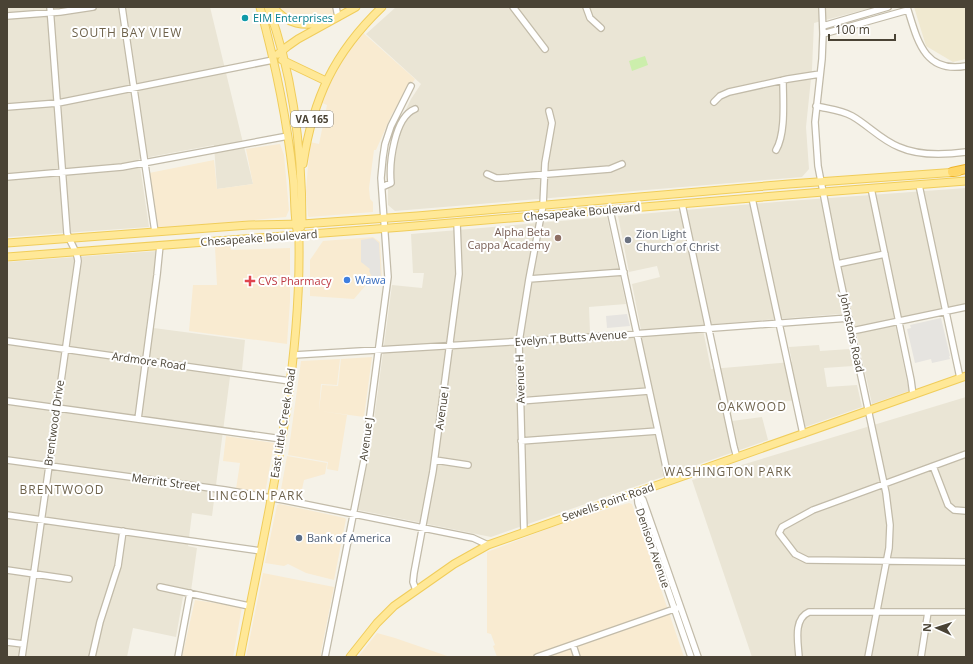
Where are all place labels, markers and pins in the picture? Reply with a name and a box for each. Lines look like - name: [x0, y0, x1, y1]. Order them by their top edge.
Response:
- place label: EIM Enterprises: [253, 10, 333, 25]
- marker: EIM Enterprises: [240, 13, 250, 23]
- place label: Alpha Beta Cappa Academy: [468, 224, 550, 252]
- place label: Zion Light Church of Christ: [636, 226, 719, 254]
- marker: Alpha Beta Cappa Academy: [553, 233, 563, 243]
- marker: Zion Light Church of Christ: [623, 235, 633, 245]
- place label: Wawa: [355, 272, 386, 287]
- place label: CVS Pharmacy: [258, 273, 332, 288]
- marker: Wawa: [342, 275, 352, 285]
- marker: CVS Pharmacy: [245, 276, 255, 286]
- place label: Bank of America: [307, 530, 391, 545]
- marker: Bank of America: [294, 533, 304, 543]

